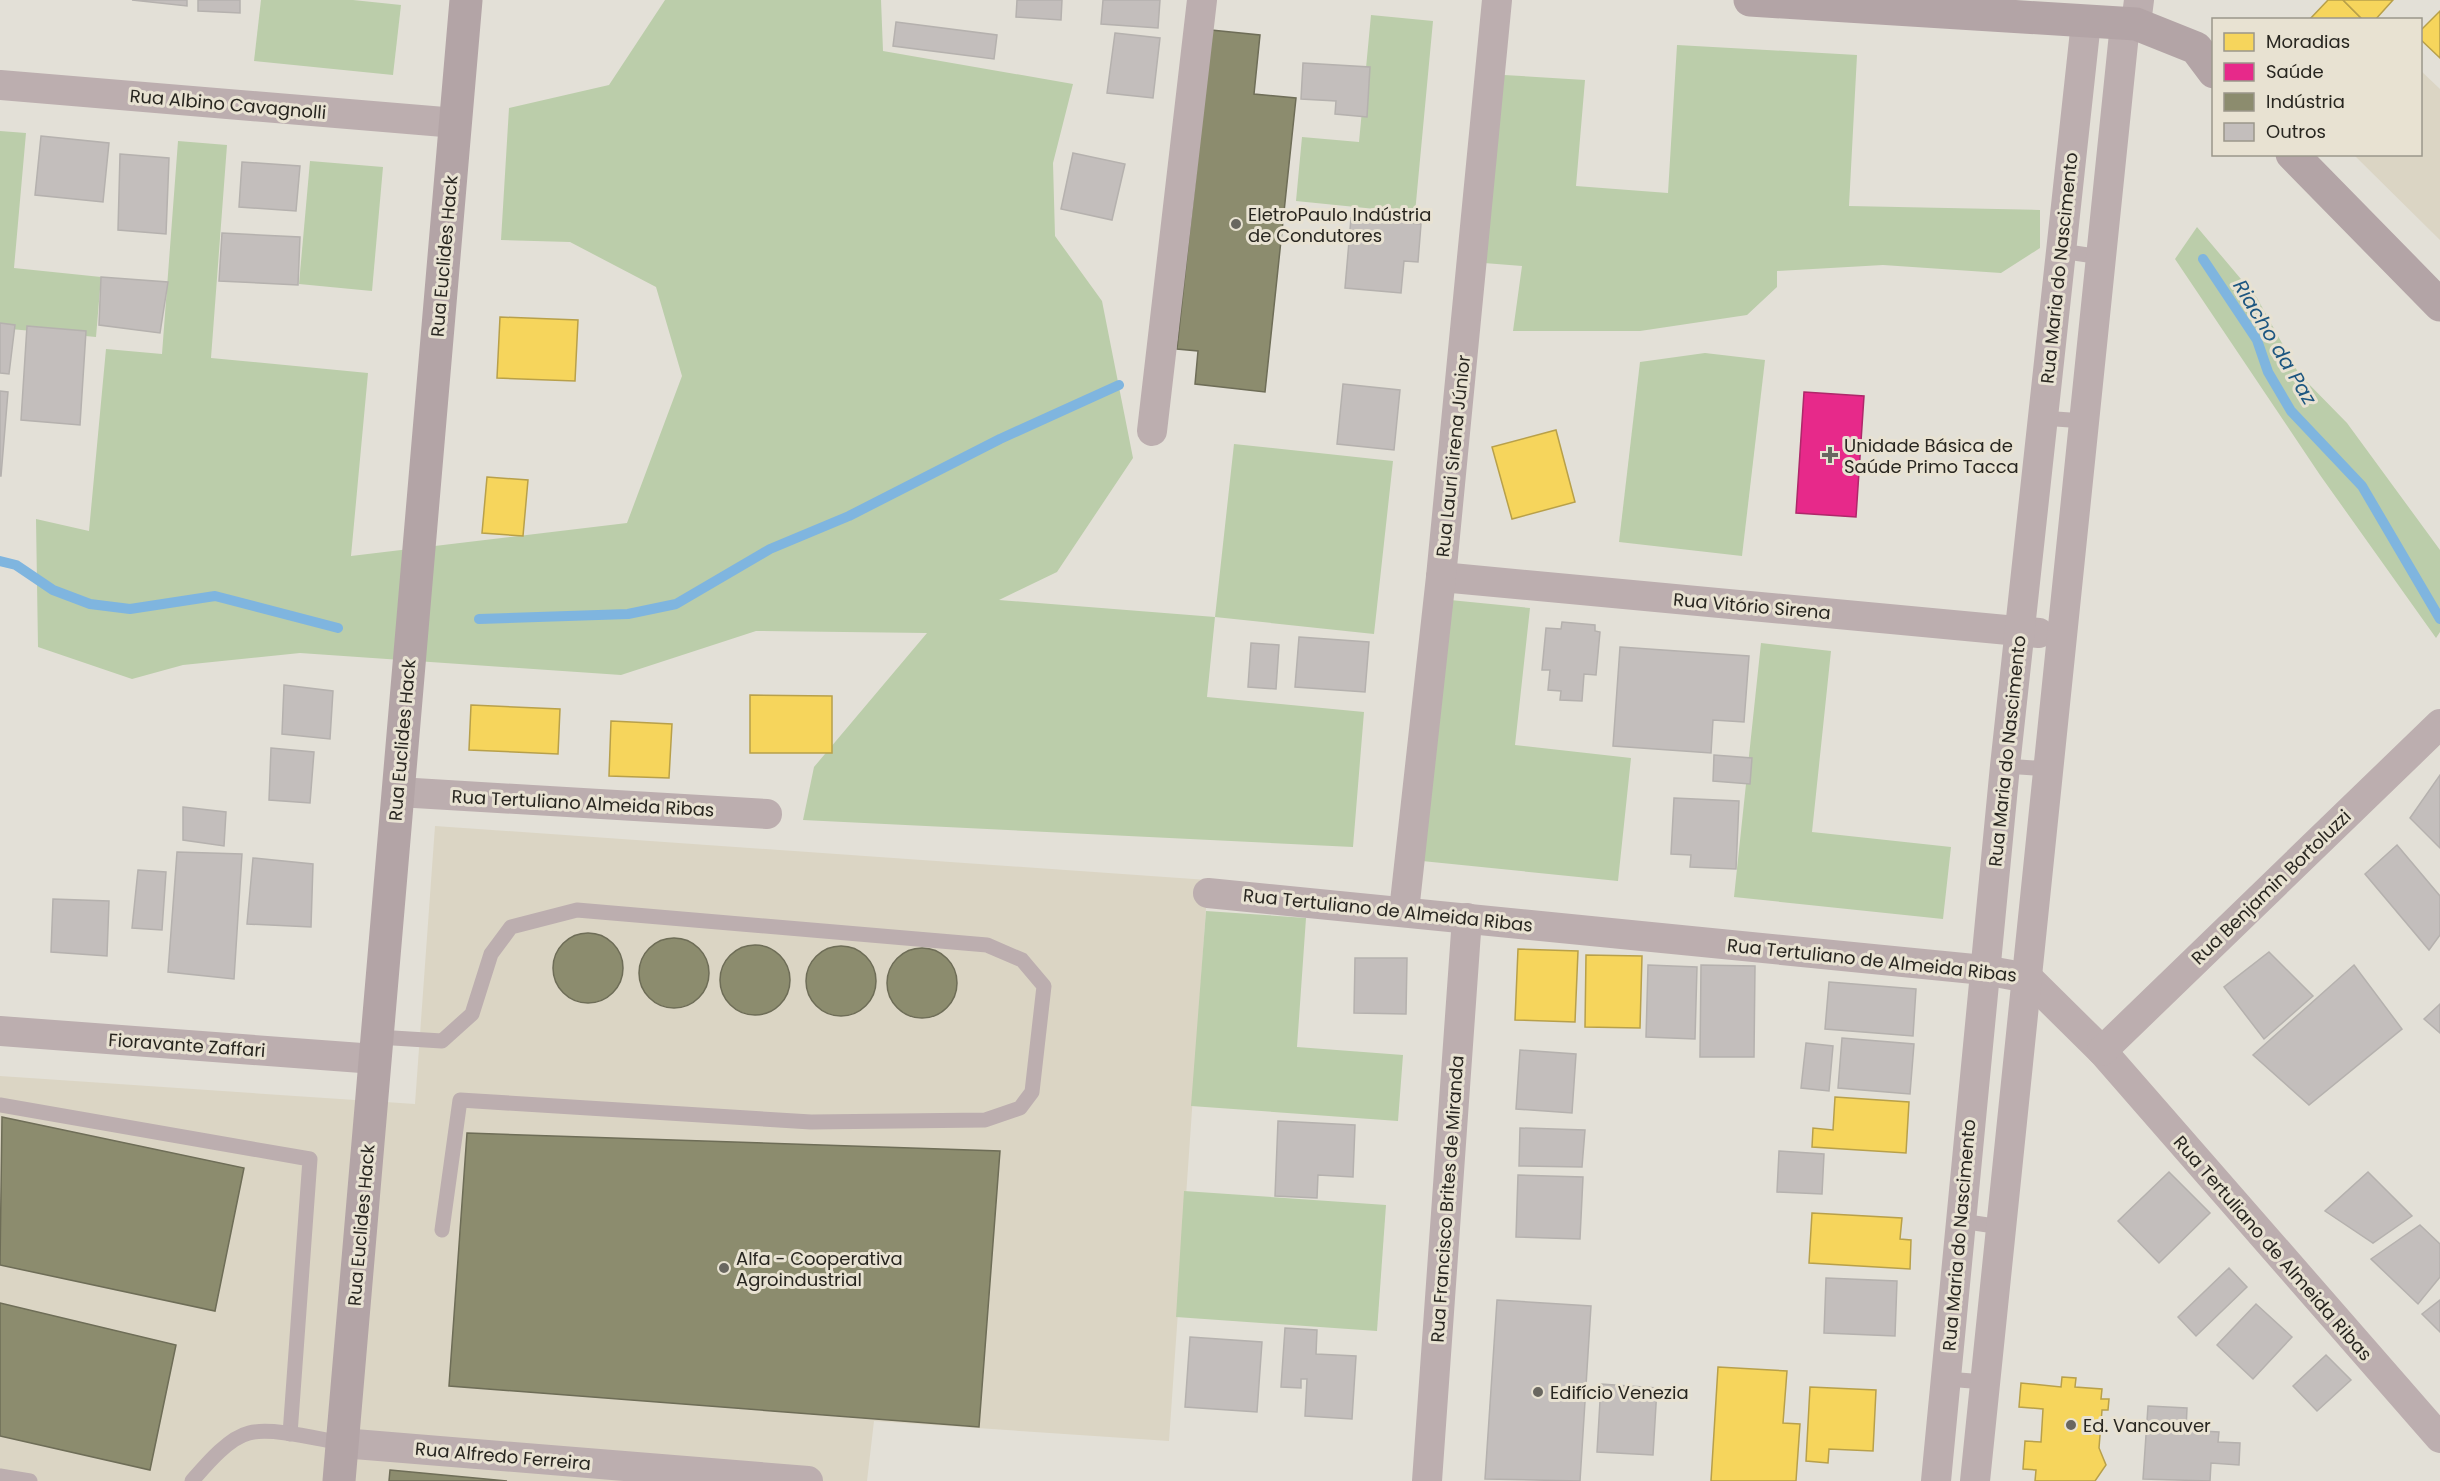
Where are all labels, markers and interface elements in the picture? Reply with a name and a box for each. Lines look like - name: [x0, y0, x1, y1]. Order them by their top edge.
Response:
- legend: [2212, 18, 2422, 156]
- text: Moradias: [2266, 29, 2350, 54]
- text: Saúde: [2266, 59, 2324, 84]
- street label: Rua Albino Cavagnolli: [129, 83, 327, 125]
- text: Indústria: [2266, 89, 2345, 114]
- text: Outros: [2266, 119, 2326, 144]
- street label: Rua Maria do Nascimento: [2034, 151, 2084, 385]
- street label: Rua Euclides Hack: [424, 173, 464, 338]
- place label: EletroPaulo Indústria de Condutores: [1248, 202, 1431, 248]
- marker: EletroPaulo Indústria de Condutores: [1229, 217, 1243, 231]
- water label: Riacho da Paz: [2227, 274, 2324, 411]
- street label: Rua Lauri Sirena Júnior: [1430, 353, 1476, 558]
- place label: Unidade Básica de Saúde Primo Tacca: [1844, 433, 2019, 479]
- marker: Unidade Básica de Saúde Primo Tacca: [1821, 446, 1839, 464]
- street label: Rua Vitório Sirena: [1672, 587, 1832, 625]
- street label: Rua Maria do Nascimento: [1982, 634, 2032, 868]
- street label: Rua Euclides Hack: [382, 657, 422, 822]
- street label: Rua Tertuliano Almeida Ribas: [451, 784, 715, 822]
- street label: Rua Benjamin Bortoluzzi: [2186, 804, 2356, 970]
- street label: Rua Tertuliano de Almeida Ribas: [1242, 882, 1534, 938]
- street label: Rua Tertuliano de Almeida Ribas: [1726, 932, 2018, 988]
- street label: Fioravante Zaffari: [108, 1027, 266, 1063]
- street label: Rua Francisco Brites de Miranda: [1424, 1055, 1470, 1343]
- street label: Rua Maria do Nascimento: [1936, 1118, 1982, 1352]
- street label: Rua Tertuliano de Almeida Ribas: [2168, 1130, 2378, 1366]
- street label: Rua Euclides Hack: [341, 1142, 381, 1307]
- place label: Alfa - Cooperativa Agroindustrial: [736, 1246, 903, 1292]
- marker: Alfa - Cooperativa Agroindustrial: [717, 1261, 731, 1275]
- place label: Edifício Venezia: [1550, 1380, 1689, 1405]
- marker: Edifício Venezia: [1531, 1385, 1545, 1399]
- place label: Ed. Vancouver: [2083, 1413, 2211, 1438]
- marker: Ed. Vancouver: [2064, 1418, 2078, 1432]
- street label: Rua Alfredo Ferreira: [414, 1436, 592, 1476]

